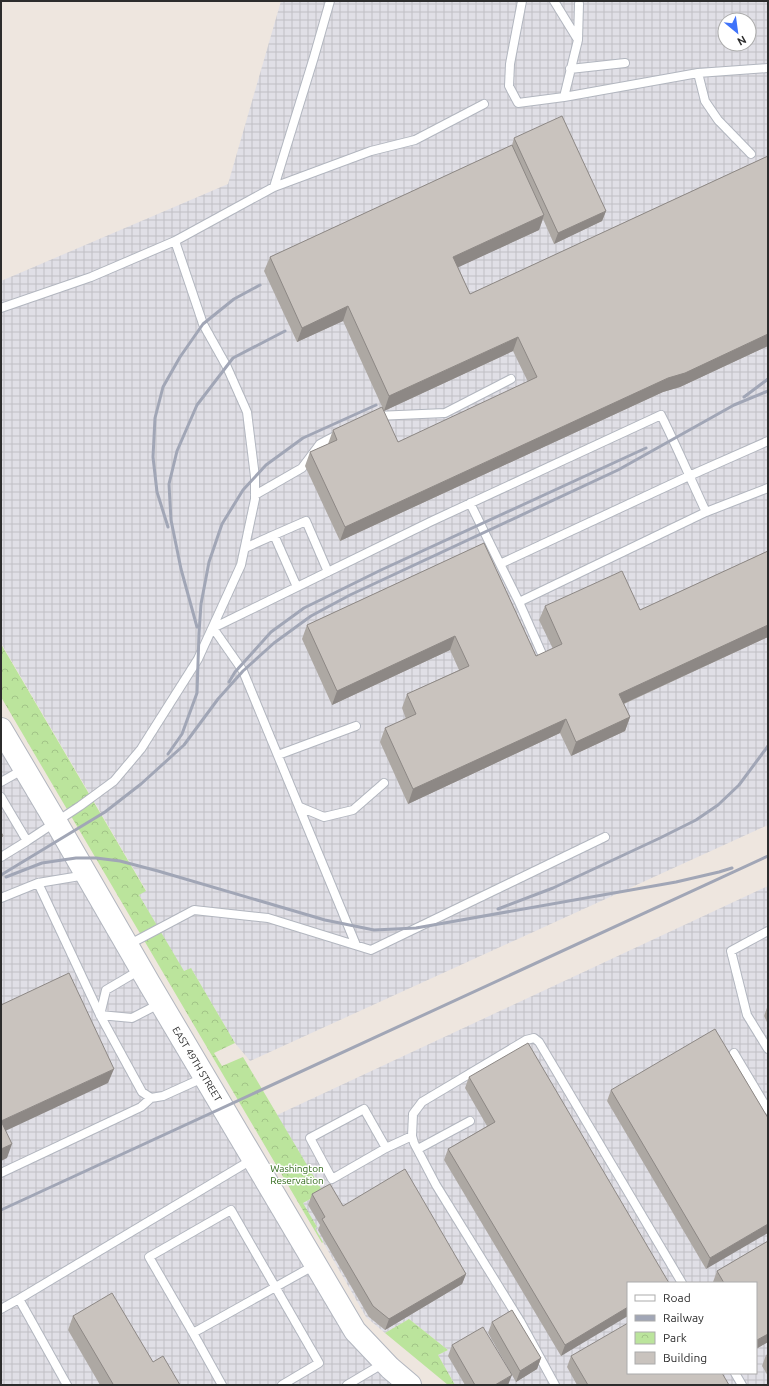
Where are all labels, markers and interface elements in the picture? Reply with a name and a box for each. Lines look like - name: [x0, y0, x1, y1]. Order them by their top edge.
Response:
- north arrow: [717, 12, 757, 52]
- text: N: [735, 34, 748, 48]
- street label: EAST 49TH STREET: [170, 1025, 224, 1104]
- park label: Washington Reservation: [270, 1163, 324, 1186]
- legend: [627, 1282, 757, 1374]
- text: Road: [663, 1291, 691, 1304]
- text: Railway: [663, 1311, 704, 1324]
- text: Park: [663, 1331, 687, 1344]
- text: Building: [663, 1351, 707, 1364]

